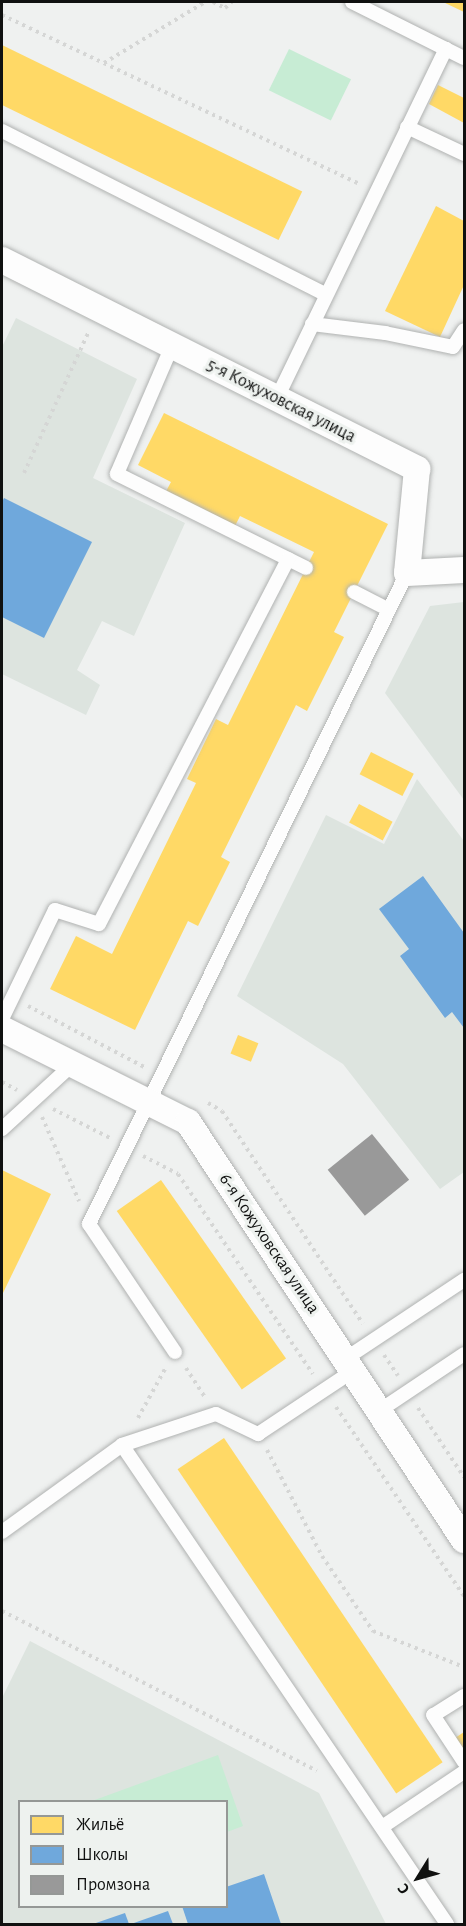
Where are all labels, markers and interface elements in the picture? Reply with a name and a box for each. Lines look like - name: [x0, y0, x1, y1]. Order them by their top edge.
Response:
- street label: 5-я Кожуховская улица: [203, 354, 359, 448]
- street label: 6-я Кожуховская улица: [214, 1170, 324, 1318]
- legend: [18, 1800, 228, 1908]
- text: Жильё: [76, 1816, 124, 1834]
- text: Школы: [76, 1846, 128, 1864]
- north arrow: [388, 1848, 448, 1908]
- text: Промзона: [76, 1876, 150, 1894]
- text: С: [395, 1880, 413, 1897]

